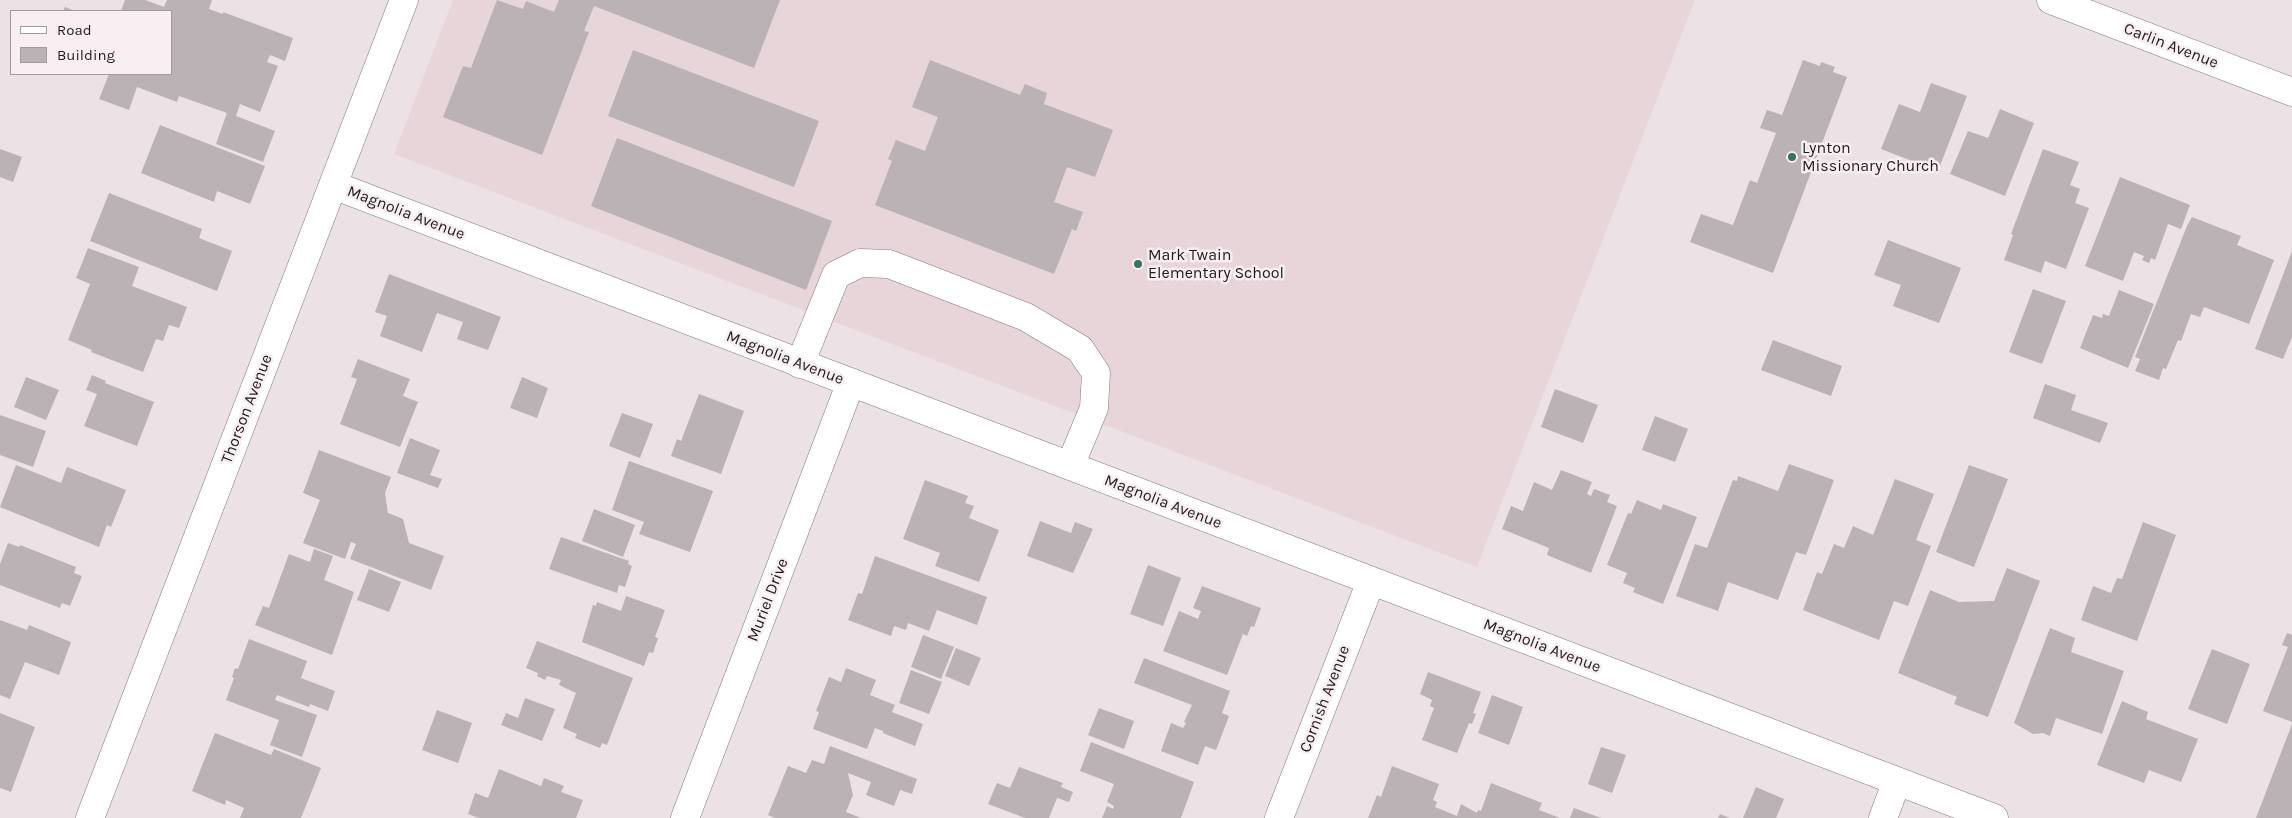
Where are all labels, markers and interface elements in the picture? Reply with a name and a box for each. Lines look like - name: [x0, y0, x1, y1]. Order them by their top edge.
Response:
- legend: [10, 10, 172, 75]
- street label: Carlin Avenue: [2121, 19, 2221, 73]
- text: Road: [57, 21, 92, 39]
- text: Building: [57, 46, 115, 64]
- place label: Lynton Missionary Church: [1802, 138, 1939, 176]
- marker: Lynton Missionary Church: [1786, 151, 1798, 163]
- street label: Magnolia Avenue: [345, 182, 467, 244]
- place label: Mark Twain Elementary School: [1148, 245, 1284, 283]
- marker: Mark Twain Elementary School: [1132, 258, 1144, 270]
- street label: Magnolia Avenue: [724, 327, 846, 389]
- street label: Thorson Avenue: [217, 352, 277, 466]
- street label: Magnolia Avenue: [1102, 471, 1224, 533]
- street label: Muriel Drive: [743, 556, 793, 644]
- street label: Magnolia Avenue: [1481, 615, 1603, 677]
- street label: Cornish Avenue: [1296, 643, 1354, 755]

